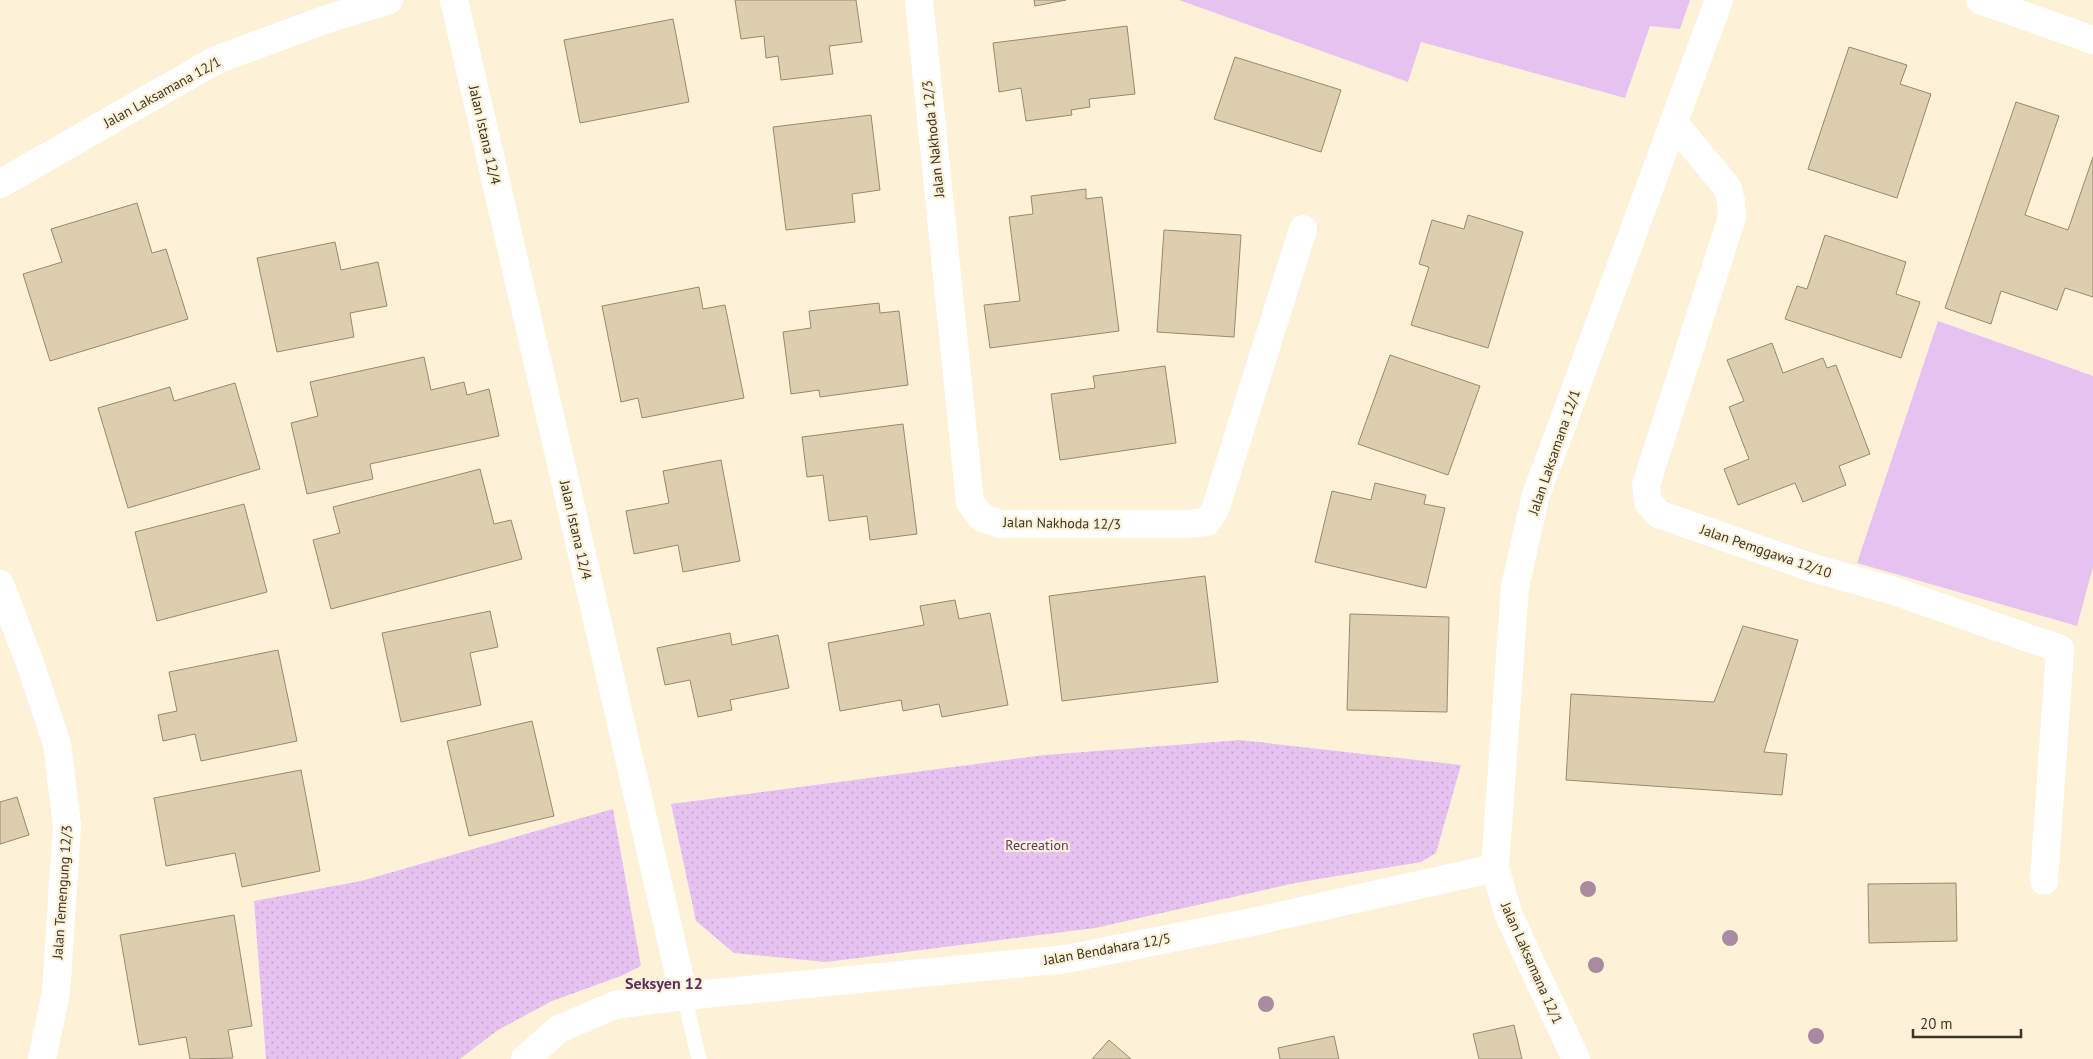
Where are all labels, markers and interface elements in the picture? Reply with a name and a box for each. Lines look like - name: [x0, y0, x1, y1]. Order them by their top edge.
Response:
- street label: Jalan Laksamana 12/1: [99, 52, 224, 132]
- street label: Jalan Nakhoda 12/3: [918, 80, 948, 199]
- street label: Jalan Istana 12/4: [465, 83, 505, 187]
- street label: Jalan Laksamana 12/1: [1524, 387, 1584, 518]
- street label: Jalan Istana 12/4: [556, 478, 596, 582]
- street label: Jalan Nakhoda 12/3: [1002, 513, 1121, 533]
- street label: Jalan Pemggawa 12/10: [1697, 520, 1834, 582]
- street label: Jalan Temengung 12/3: [48, 824, 76, 961]
- park label: Recreation: [1005, 836, 1069, 854]
- street label: Jalan Laksamana 12/1: [1497, 898, 1567, 1027]
- street label: Jalan Bendahara 12/5: [1041, 929, 1172, 969]
- district label: Seksyen 12: [625, 973, 703, 993]
- scale bar: [1913, 1006, 2020, 1038]
- text: 20 m: [1920, 1014, 1953, 1033]

